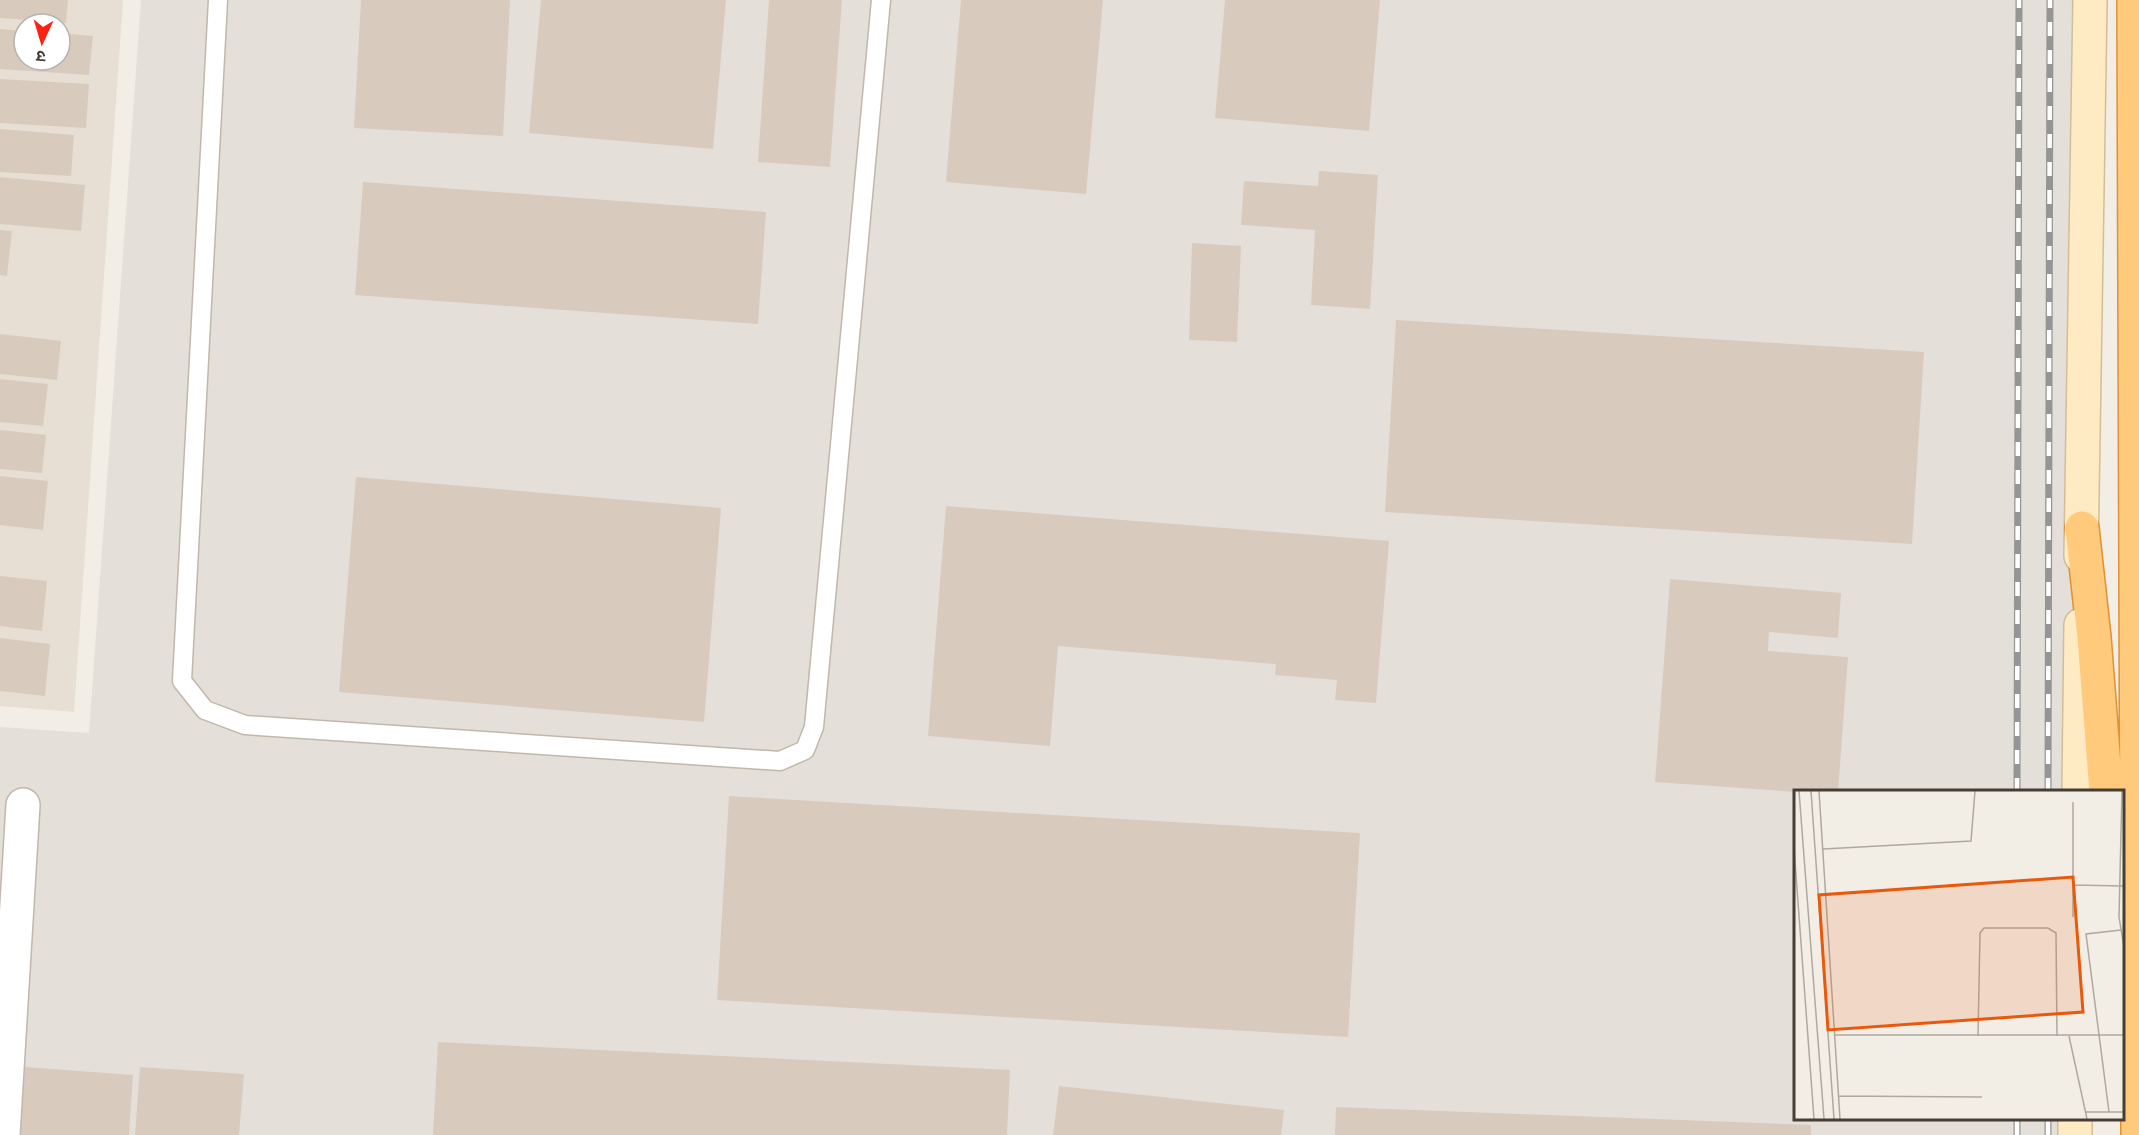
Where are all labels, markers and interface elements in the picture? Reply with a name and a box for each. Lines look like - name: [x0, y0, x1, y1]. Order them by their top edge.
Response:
- north arrow: [12, 12, 72, 72]
- text: उ: [35, 47, 46, 66]
- inset map: [1794, 790, 2124, 1120]

